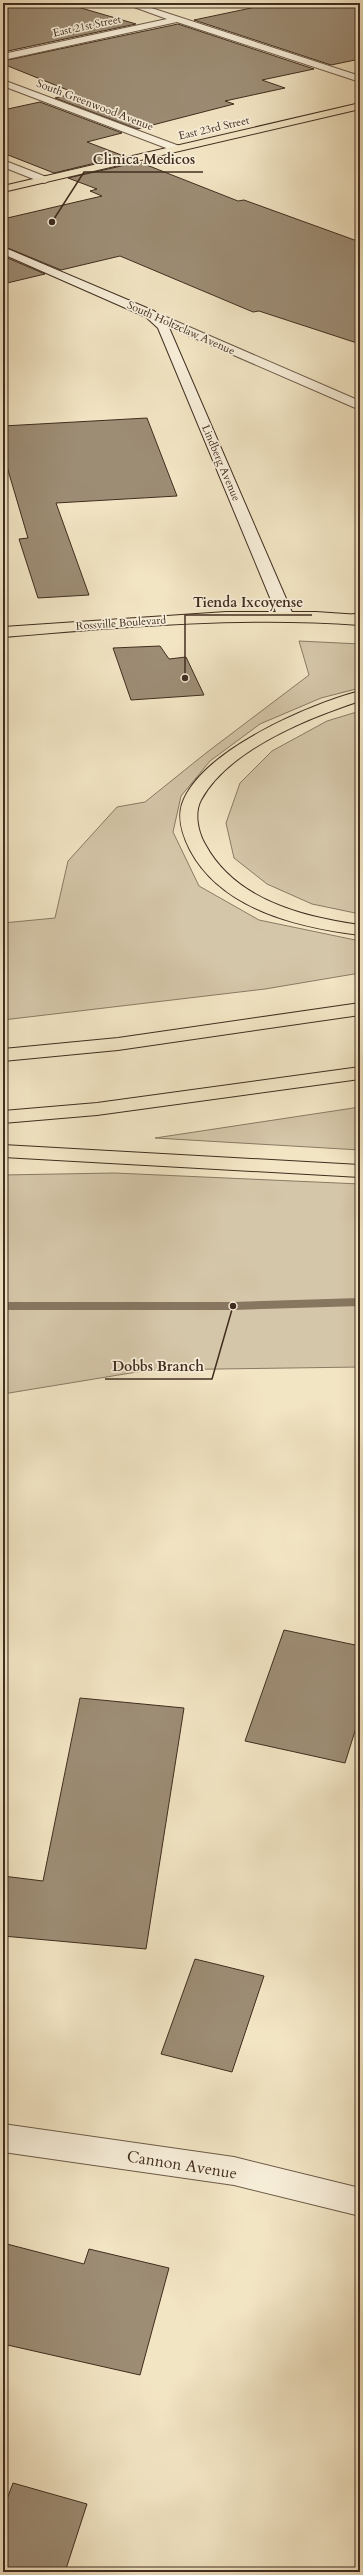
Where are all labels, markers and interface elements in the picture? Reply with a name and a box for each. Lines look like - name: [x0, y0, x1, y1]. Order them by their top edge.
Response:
- street label: East 21st Street: [51, 11, 123, 41]
- street label: South Greenwood Avenue: [34, 76, 156, 134]
- street label: East 23rd Street: [177, 112, 251, 143]
- callout: Clinica Medicos: [84, 146, 203, 172]
- text: Clinica Medicos: [93, 150, 195, 169]
- street label: South Holtzclaw Avenue: [125, 297, 237, 359]
- street label: Lindberg Avenue: [198, 423, 244, 503]
- callout: Tienda Ixcoyense: [185, 589, 312, 615]
- text: Tienda Ixcoyense: [193, 593, 303, 612]
- street label: Rossville Boulevard: [75, 612, 167, 634]
- callout: Dobbs Branch: [105, 1353, 212, 1379]
- text: Dobbs Branch: [112, 1357, 204, 1376]
- street label: Cannon Avenue: [125, 2145, 239, 2185]

